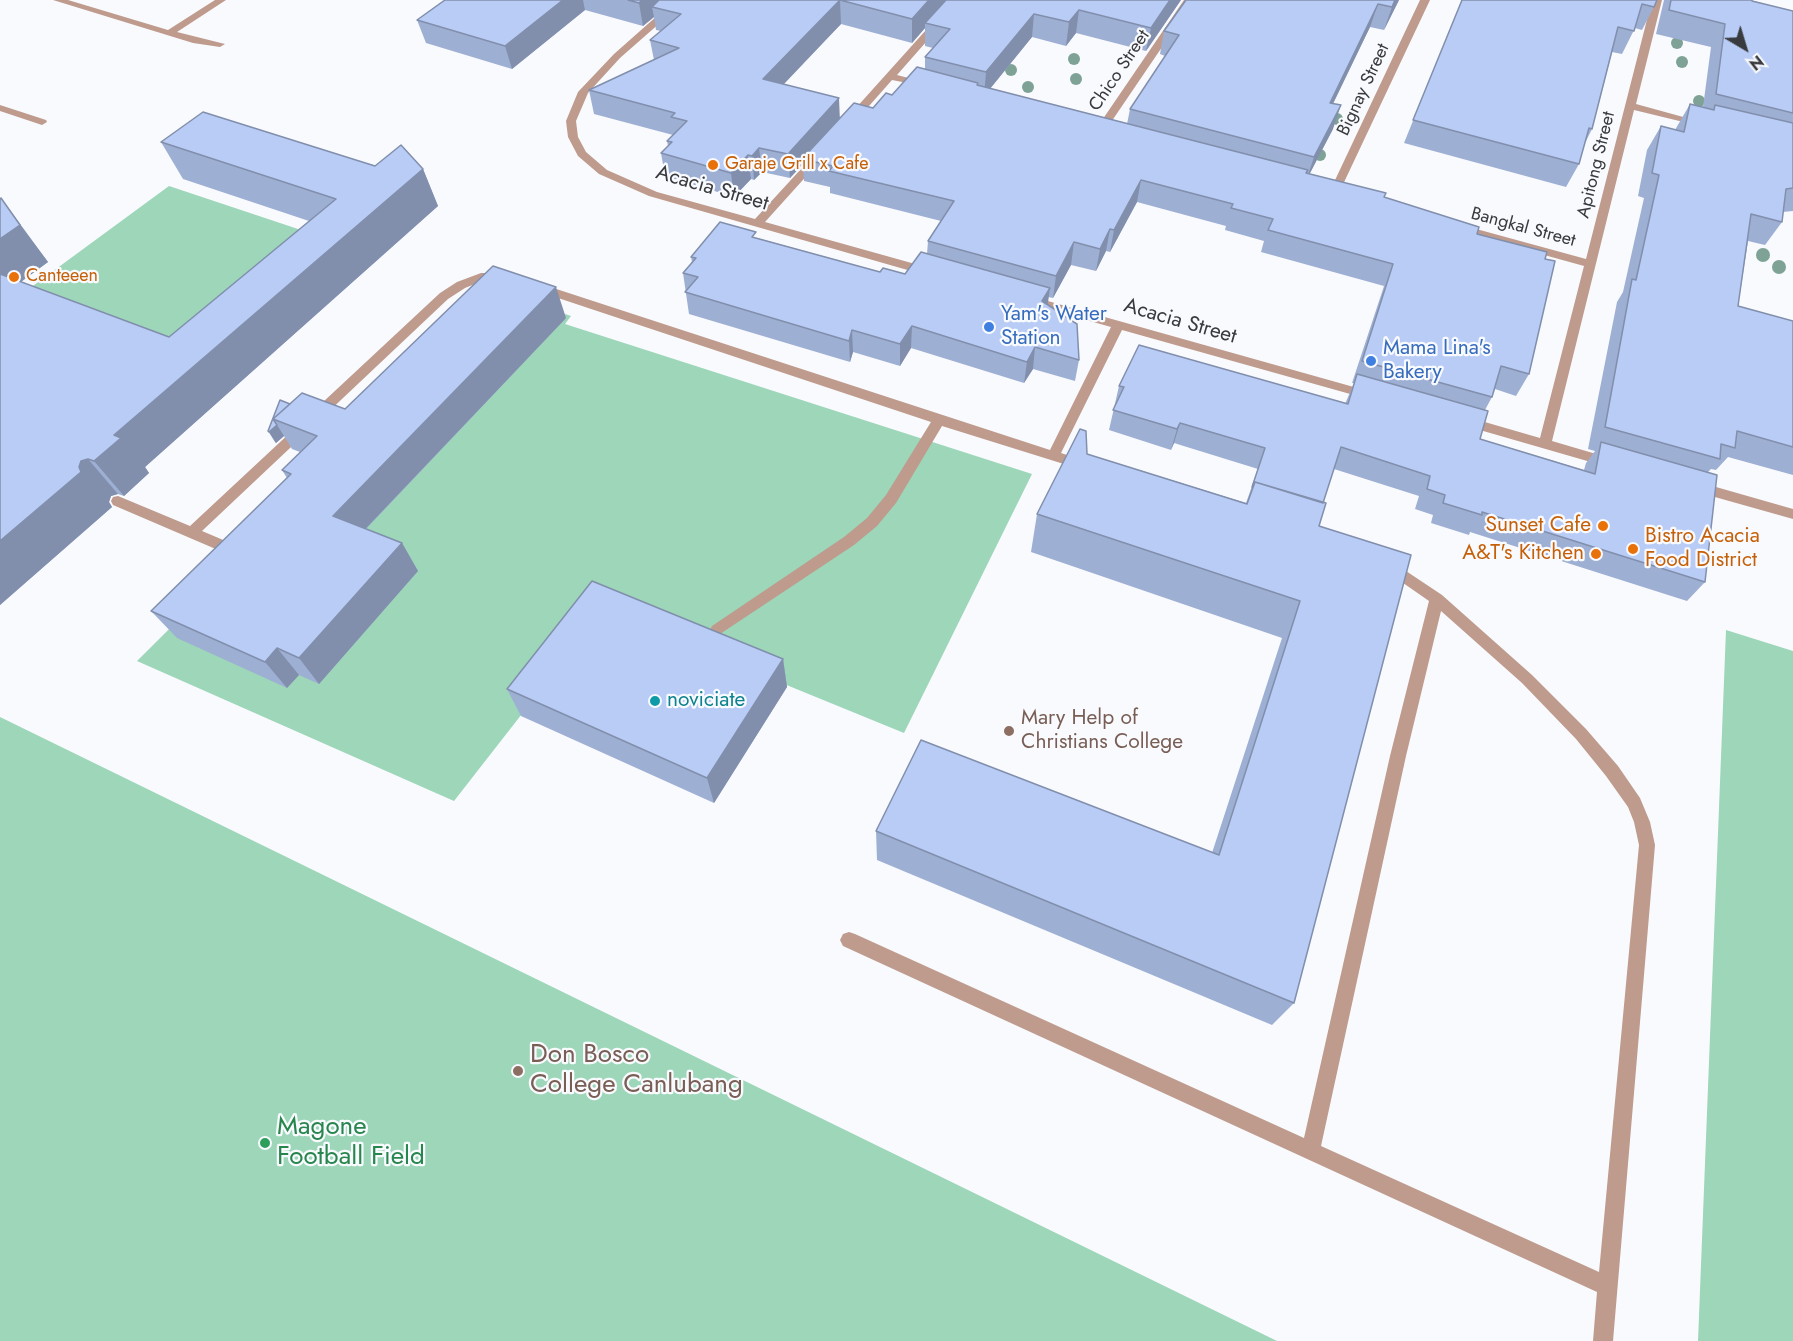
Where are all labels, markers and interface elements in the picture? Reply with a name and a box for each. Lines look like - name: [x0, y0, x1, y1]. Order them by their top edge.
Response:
- north arrow: [1715, 18, 1775, 78]
- street label: Chico Street: [1085, 26, 1155, 116]
- street label: Bignay Street: [1333, 40, 1395, 140]
- text: N: [1744, 50, 1768, 76]
- street label: Apitong Street: [1573, 109, 1621, 221]
- place label: Garaje Grill x Cafe: [725, 154, 868, 176]
- marker: Garaje Grill x Cafe: [706, 158, 720, 172]
- street label: Acacia Street: [653, 161, 771, 217]
- street label: Bangkal Street: [1468, 204, 1578, 252]
- place label: Canteeen: [26, 266, 98, 288]
- marker: Canteeen: [7, 270, 21, 284]
- street label: Acacia Street: [1121, 294, 1239, 350]
- place label: Yam's Water Station: [1001, 302, 1107, 352]
- marker: Yam's Water Station: [982, 320, 996, 334]
- place label: Mama Lina's Bakery: [1383, 336, 1491, 386]
- marker: Mama Lina's Bakery: [1364, 354, 1378, 368]
- place label: Sunset Cafe: [1486, 513, 1591, 539]
- marker: Sunset Cafe: [1596, 519, 1610, 533]
- place label: Bistro Acacia Food District: [1645, 524, 1760, 574]
- place label: A&T's Kitchen: [1462, 541, 1584, 567]
- marker: Bistro Acacia Food District: [1626, 542, 1640, 556]
- marker: A&T's Kitchen: [1589, 547, 1603, 561]
- place label: noviciate: [667, 688, 745, 714]
- marker: noviciate: [648, 694, 662, 708]
- place label: Mary Help of Christians College: [1021, 706, 1183, 756]
- marker: Mary Help of Christians College: [1002, 724, 1016, 738]
- place label: Don Bosco College Canlubang: [530, 1040, 743, 1102]
- marker: Don Bosco College Canlubang: [511, 1064, 525, 1078]
- place label: Magone Football Field: [277, 1112, 425, 1174]
- marker: Magone Football Field: [258, 1136, 272, 1150]

